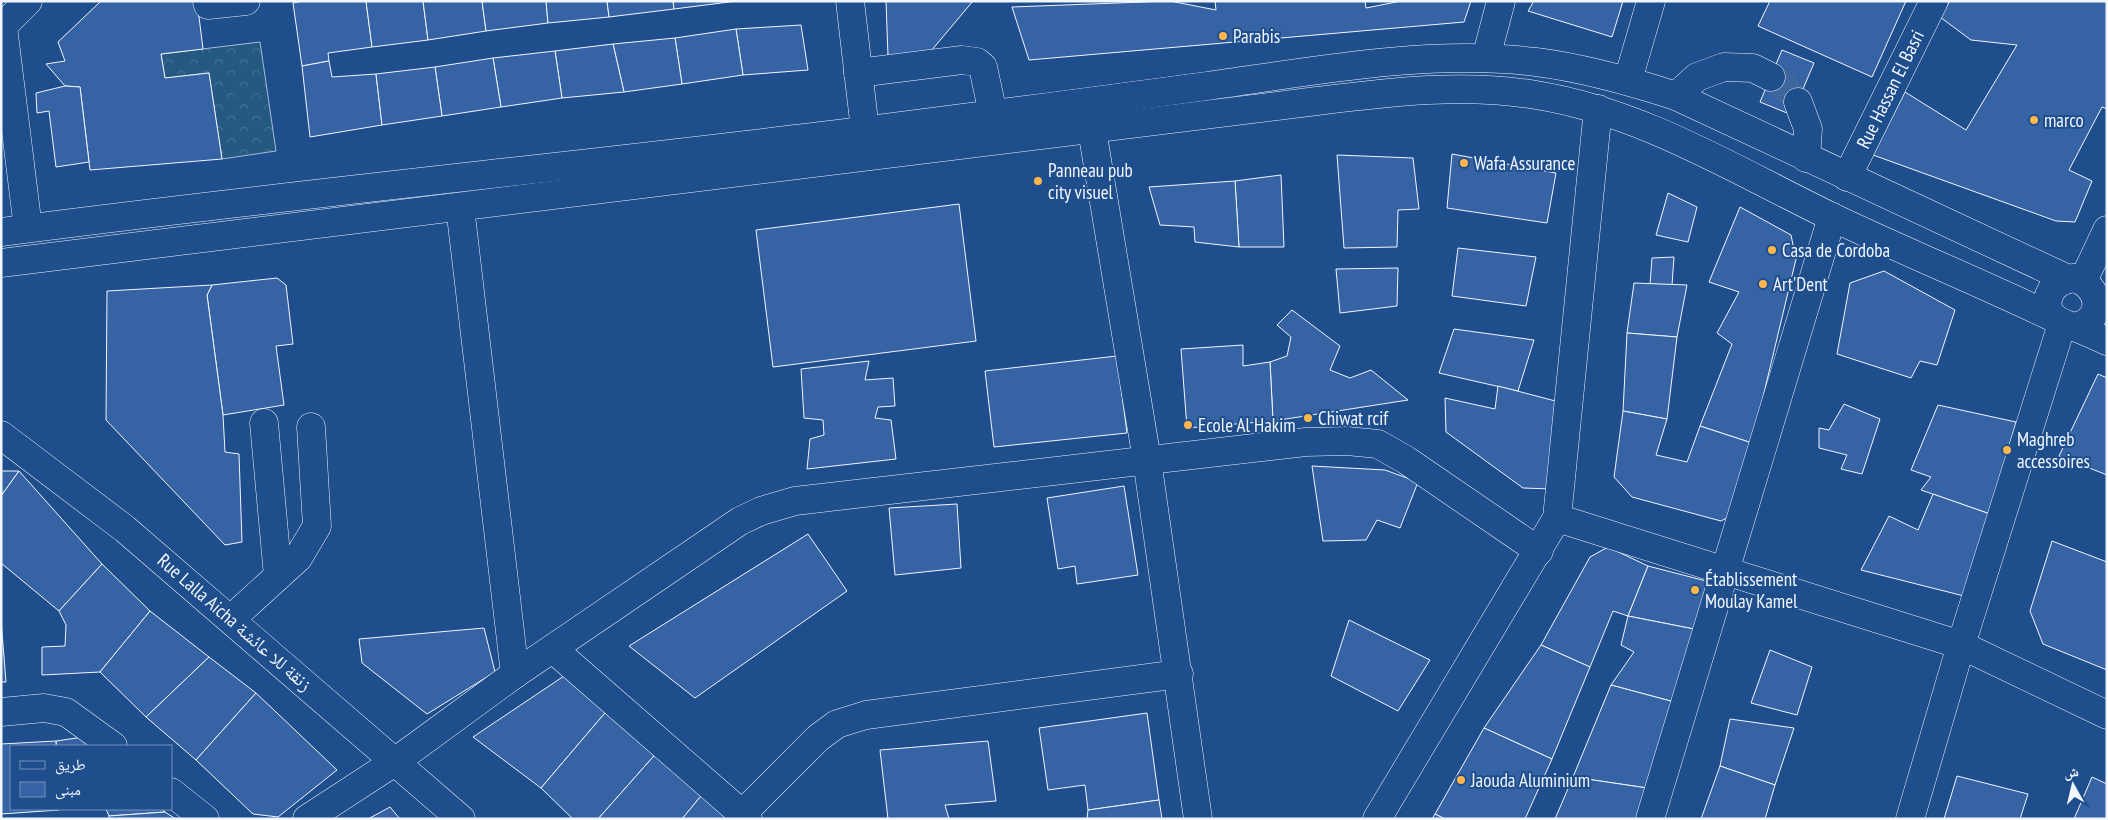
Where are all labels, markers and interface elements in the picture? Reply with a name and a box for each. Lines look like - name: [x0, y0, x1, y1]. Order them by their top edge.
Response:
- place label: Parabis: [1233, 24, 1280, 48]
- street label: Rue Hassan El Basri: [1851, 26, 1929, 152]
- marker: Parabis: [1217, 30, 1229, 42]
- place label: marco: [2044, 108, 2084, 132]
- marker: marco: [2028, 114, 2040, 126]
- place label: Wafa Assurance: [1474, 151, 1575, 175]
- marker: Wafa Assurance: [1458, 157, 1470, 169]
- place label: Panneau pub city visuel: [1048, 158, 1133, 204]
- marker: Panneau pub city visuel: [1032, 175, 1044, 187]
- place label: Casa de Cordoba: [1782, 238, 1890, 262]
- marker: Casa de Cordoba: [1766, 244, 1778, 256]
- place label: Art'Dent: [1773, 272, 1828, 296]
- marker: Art'Dent: [1757, 278, 1769, 290]
- place label: Chiwat rcif: [1318, 406, 1389, 430]
- marker: Chiwat rcif: [1302, 412, 1314, 424]
- place label: Ecole Al Hakim: [1198, 413, 1296, 437]
- marker: Ecole Al Hakim: [1182, 419, 1194, 431]
- place label: Maghreb accessoires: [2017, 427, 2090, 473]
- marker: Maghreb accessoires: [2001, 444, 2013, 456]
- street label: Rue Lalla Aicha زنقة للا عائشة: [153, 548, 317, 696]
- place label: Établissement Moulay Kamel: [1705, 567, 1798, 613]
- marker: Établissement Moulay Kamel: [1689, 584, 1701, 596]
- legend: [10, 745, 172, 810]
- text: طريق: [55, 755, 86, 775]
- north arrow: [2048, 760, 2098, 810]
- text: ش: [2063, 762, 2080, 782]
- place label: Jaouda Aluminium: [1470, 768, 1590, 792]
- marker: Jaouda Aluminium: [1455, 774, 1467, 786]
- text: مبنى: [55, 780, 81, 800]

